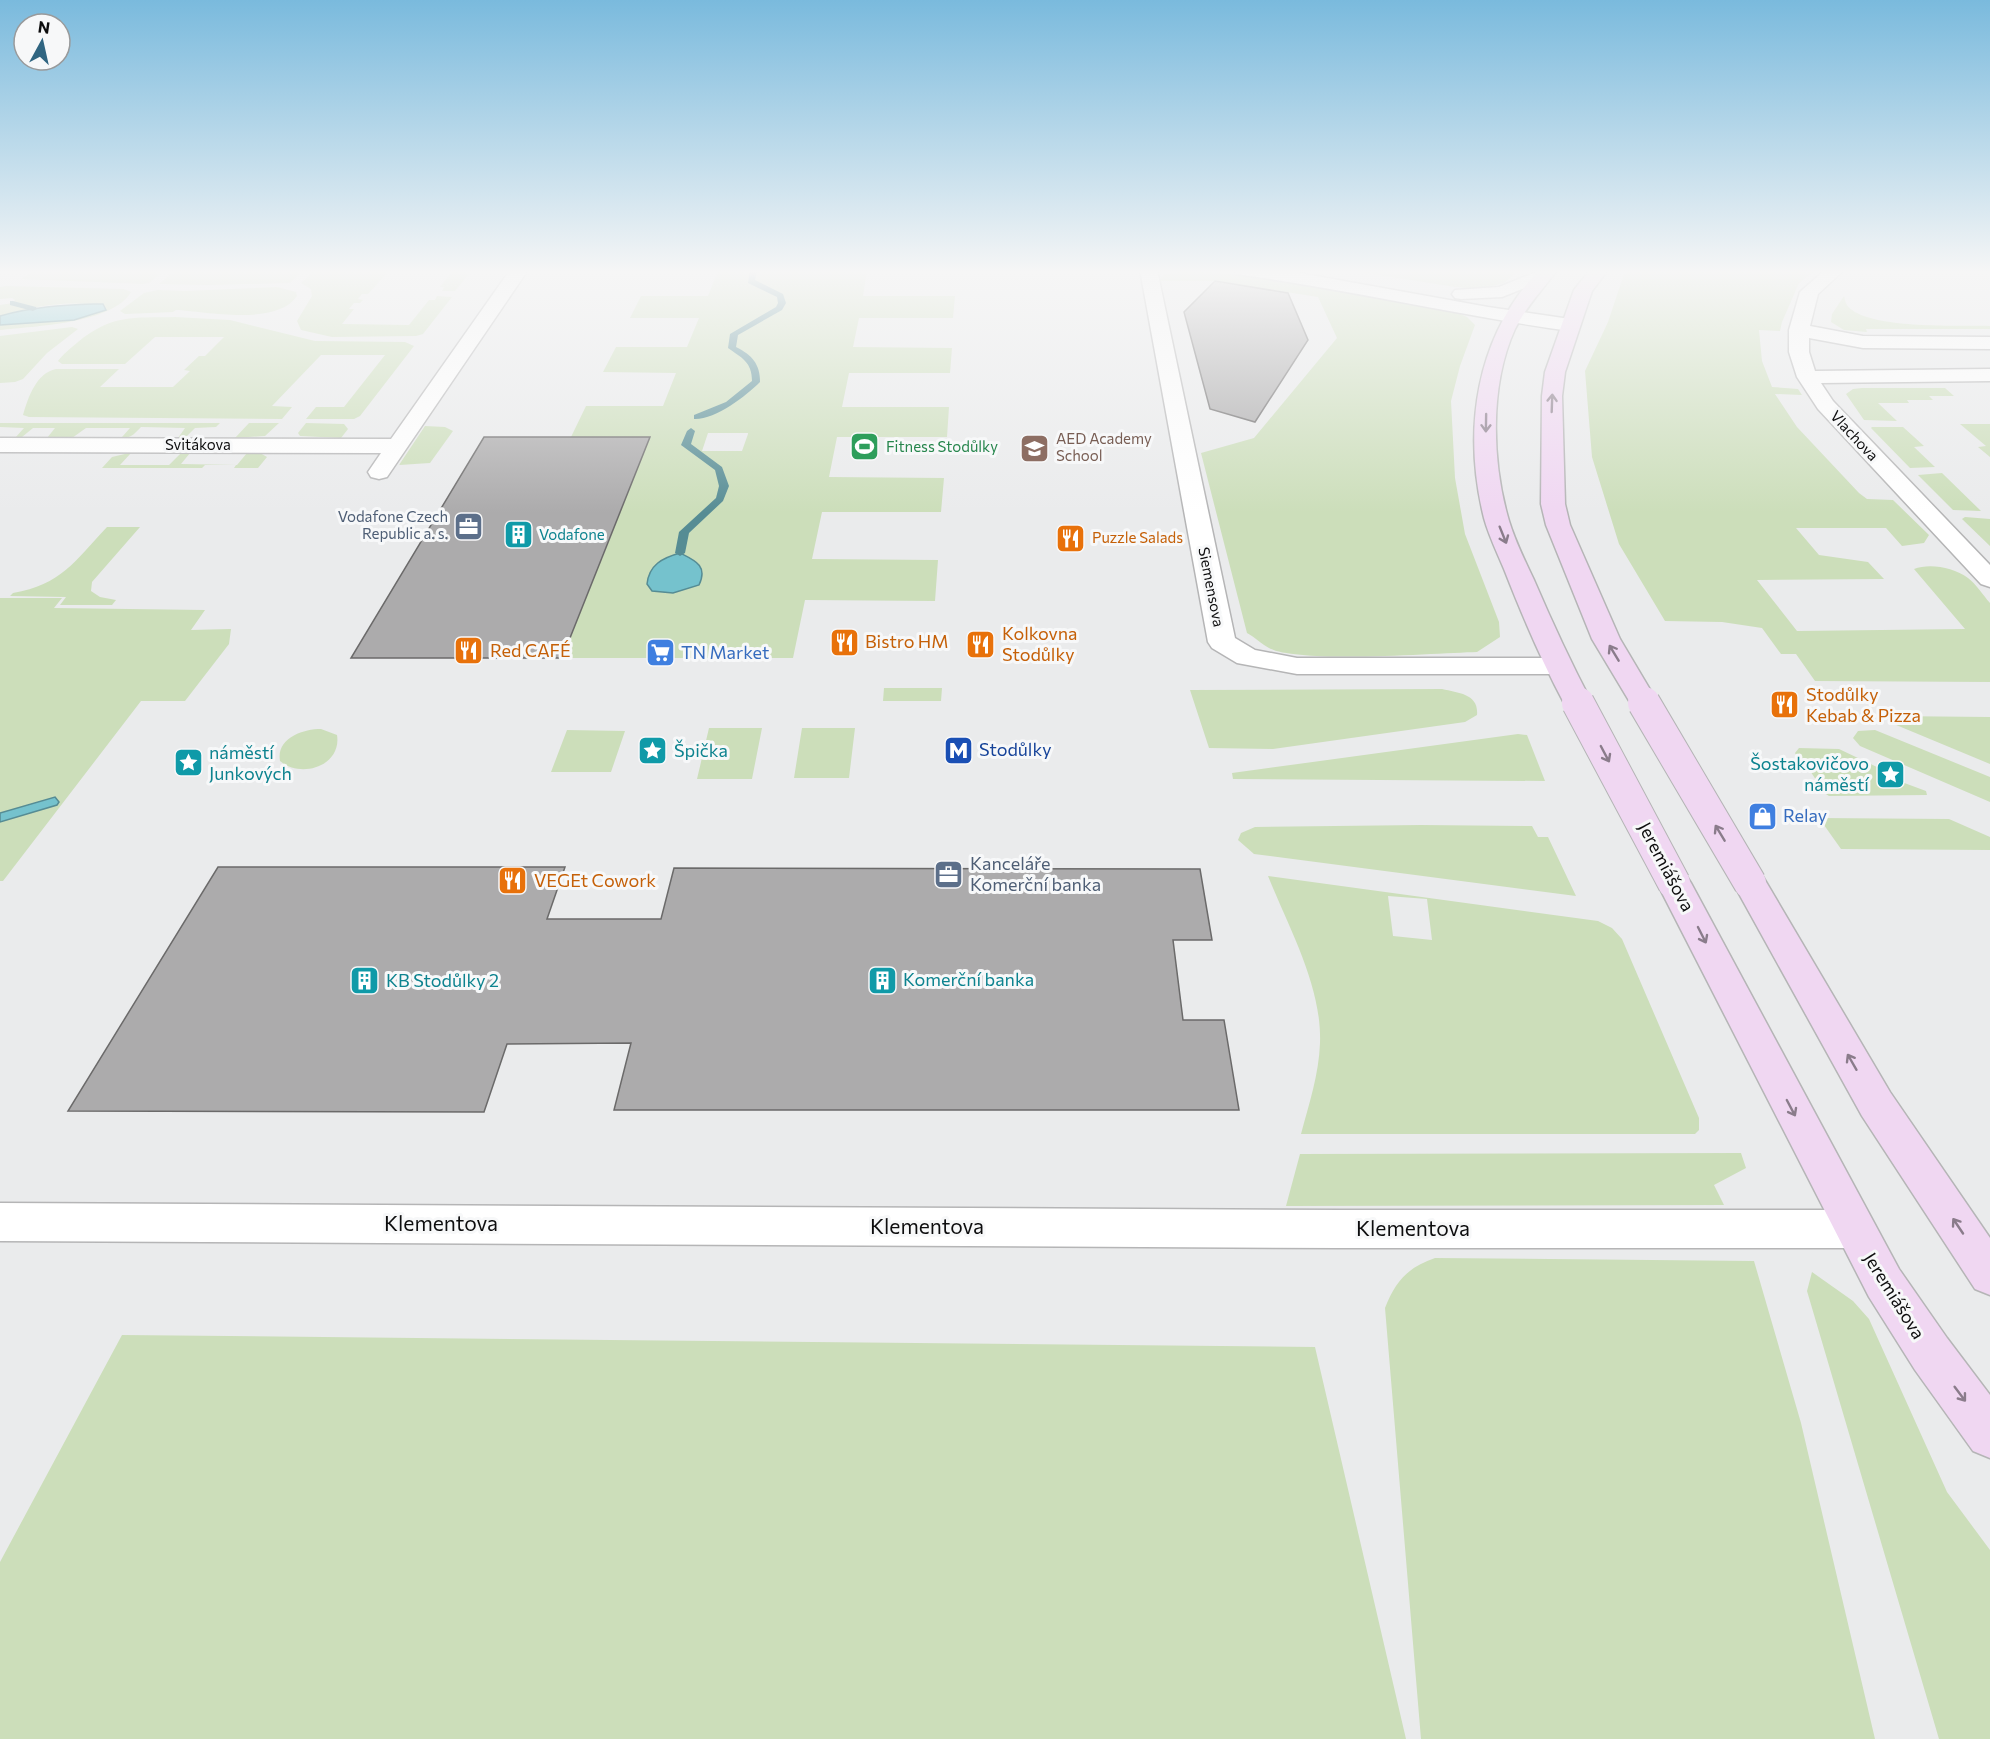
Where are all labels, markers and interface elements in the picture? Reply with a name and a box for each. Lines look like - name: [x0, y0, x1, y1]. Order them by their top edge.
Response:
- north arrow: [12, 12, 72, 72]
- text: N: [37, 16, 51, 37]
- one-way arrow: [1546, 393, 1558, 413]
- street label: Vlachova: [1827, 406, 1882, 464]
- one-way arrow: [1480, 412, 1492, 432]
- place label: AED Academy School: [1056, 429, 1152, 464]
- sports icon: Fitness Stodůlky: [849, 431, 881, 463]
- school or university icon: AED Academy School: [1019, 432, 1051, 464]
- street label: Svitákova: [165, 435, 231, 453]
- place label: Fitness Stodůlky: [886, 437, 998, 455]
- place label: Vodafone Czech Republic a. s.: [338, 507, 448, 542]
- office icon: Vodafone Czech Republic a. s.: [453, 510, 485, 542]
- building icon: Vodafone: [502, 519, 534, 551]
- restaurant icon: Puzzle Salads: [1055, 522, 1087, 554]
- place label: Vodafone: [539, 525, 605, 543]
- one-way arrow: [1498, 525, 1509, 544]
- place label: Puzzle Salads: [1092, 528, 1183, 546]
- street label: Siemensova: [1195, 545, 1229, 628]
- place label: Kolkovna Stodůlky: [1002, 622, 1078, 665]
- restaurant icon: Bistro HM: [828, 626, 860, 658]
- restaurant icon: Kolkovna Stodůlky: [965, 628, 997, 660]
- place label: Bistro HM: [865, 630, 949, 652]
- restaurant icon: Red CAFÉ: [453, 635, 485, 667]
- supermarket icon: TN Market: [644, 637, 676, 669]
- place label: Red CAFÉ: [490, 639, 571, 661]
- place label: TN Market: [681, 641, 769, 663]
- one-way arrow: [1607, 645, 1619, 662]
- place label: Stodůlky Kebab & Pizza: [1806, 683, 1921, 726]
- restaurant icon: Stodůlky Kebab & Pizza: [1769, 689, 1801, 721]
- metro station icon: Stodůlky: [942, 734, 974, 766]
- place icon: Špička: [637, 735, 669, 767]
- place label: Stodůlky: [979, 738, 1051, 760]
- place label: Špička: [674, 739, 728, 761]
- place label: náměstí Junkových: [209, 741, 292, 784]
- one-way arrow: [1599, 745, 1611, 762]
- place icon: náměstí Junkových: [172, 747, 204, 779]
- place label: Šostakovičovo náměstí: [1750, 752, 1870, 795]
- place icon: Šostakovičovo náměstí: [1874, 758, 1906, 790]
- shop icon: Relay: [1746, 800, 1778, 832]
- place label: Relay: [1783, 804, 1827, 826]
- street label: Jeremiášova: [1634, 818, 1700, 915]
- one-way arrow: [1714, 824, 1725, 842]
- place label: Kanceláře Komerční banka: [970, 852, 1101, 895]
- office icon: Kanceláře Komerční banka: [933, 858, 965, 890]
- restaurant icon: VEGEt Cowork: [497, 865, 529, 897]
- place label: VEGEt Cowork: [534, 869, 656, 891]
- one-way arrow: [1697, 925, 1708, 943]
- building icon: Komerční banka: [866, 964, 898, 996]
- building icon: KB Stodůlky 2: [349, 965, 381, 997]
- place label: Komerční banka: [903, 968, 1034, 990]
- place label: KB Stodůlky 2: [386, 969, 499, 991]
- one-way arrow: [1846, 1054, 1858, 1071]
- one-way arrow: [1785, 1099, 1797, 1116]
- street label: Klementova: [384, 1210, 498, 1235]
- street label: Klementova: [870, 1213, 984, 1238]
- street label: Klementova: [1356, 1215, 1470, 1240]
- one-way arrow: [1951, 1218, 1963, 1235]
- street label: Jeremiášova: [1860, 1248, 1930, 1343]
- one-way arrow: [1954, 1386, 1967, 1402]

